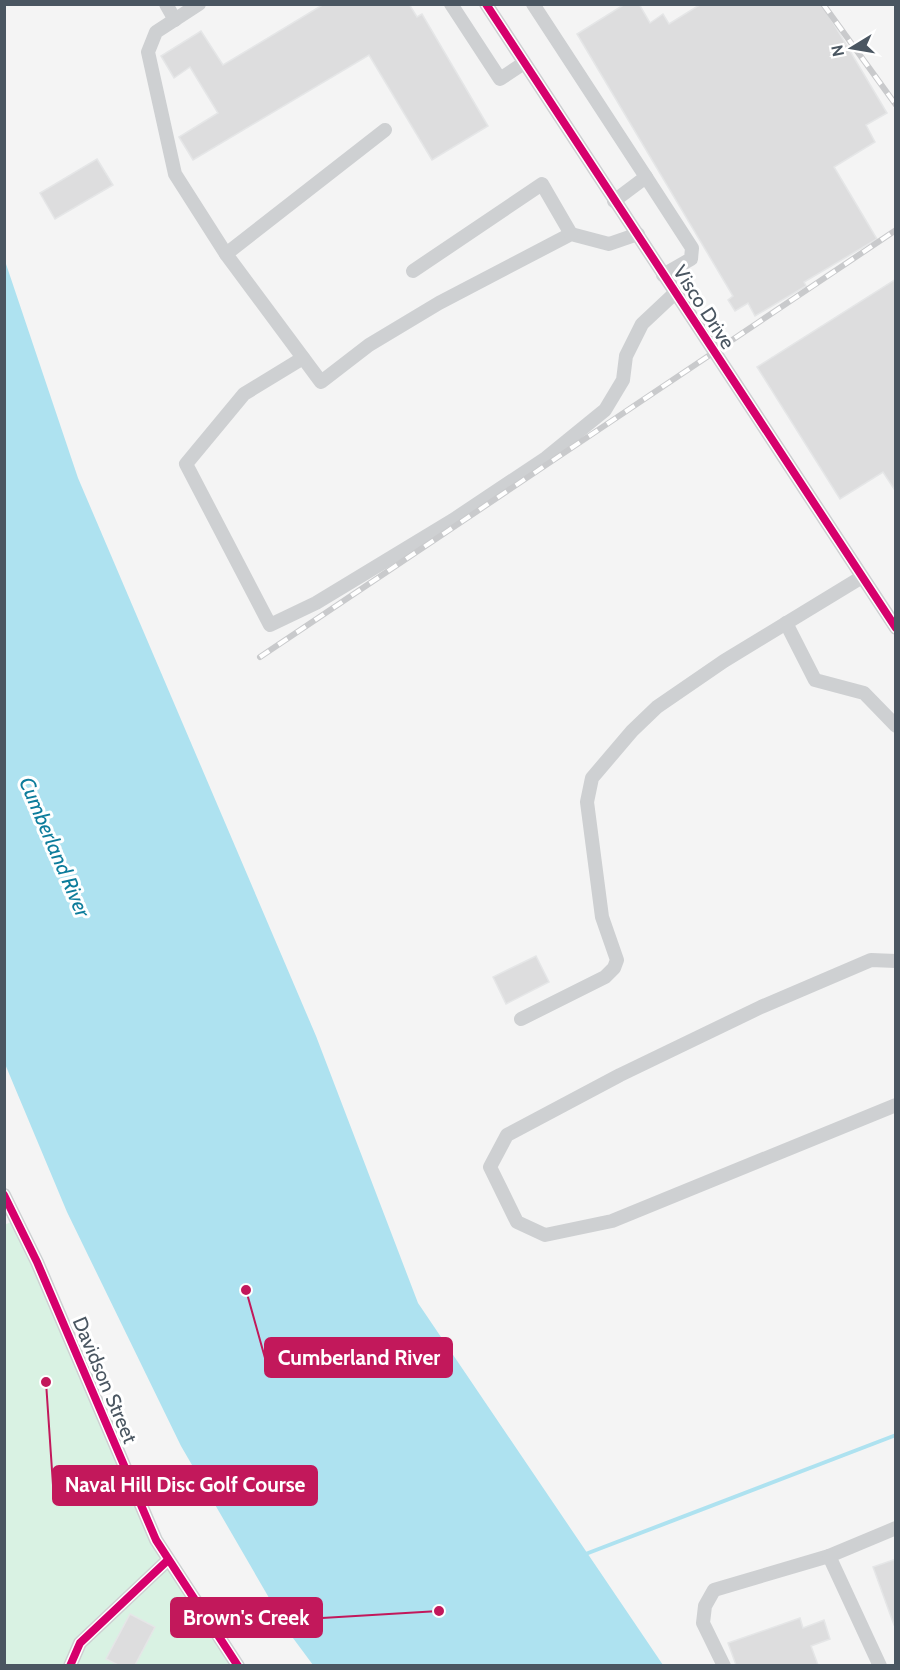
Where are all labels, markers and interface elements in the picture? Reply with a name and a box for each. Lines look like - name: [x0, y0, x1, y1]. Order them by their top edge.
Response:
- north arrow: [822, 18, 882, 78]
- text: N: [827, 43, 848, 58]
- street label: Visco Drive: [668, 261, 740, 353]
- water label: Cumberland River: [14, 773, 96, 922]
- street label: Davidson Street: [68, 1313, 143, 1447]
- callout: Cumberland River: [265, 1338, 452, 1377]
- text: Cumberland River: [278, 1345, 440, 1370]
- callout: Naval Hill Disc Golf Course: [53, 1466, 317, 1505]
- text: Naval Hill Disc Golf Course: [65, 1472, 306, 1497]
- callout: Brown's Creek: [171, 1598, 322, 1637]
- text: Brown's Creek: [183, 1605, 310, 1630]

